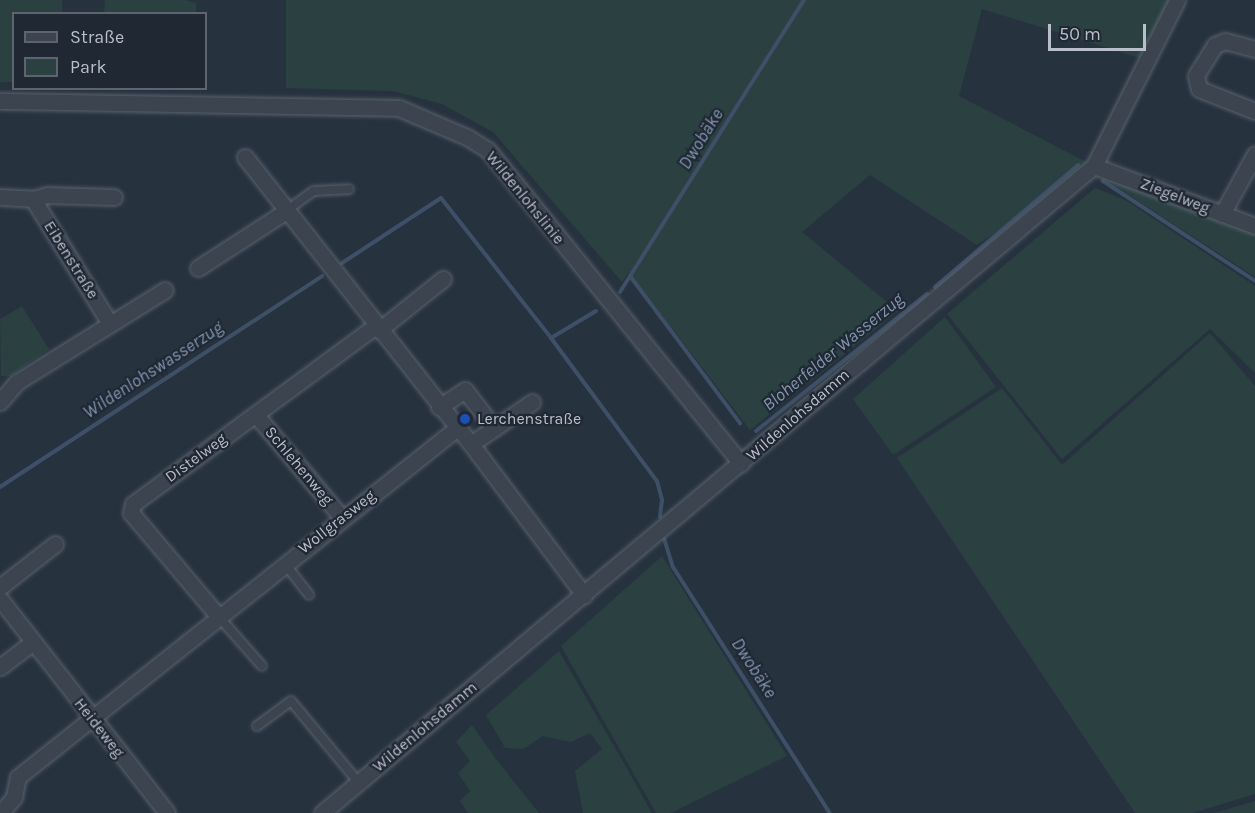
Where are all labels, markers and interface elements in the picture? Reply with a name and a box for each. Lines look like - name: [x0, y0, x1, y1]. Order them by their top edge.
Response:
- legend: [12, 12, 207, 90]
- scale bar: [1051, 12, 1148, 50]
- text: 50 m: [1059, 23, 1101, 45]
- text: Straße: [70, 26, 124, 48]
- text: Park: [70, 56, 107, 78]
- water label: Dwobäke: [674, 105, 728, 173]
- street label: Wildenlohslinie: [482, 148, 568, 248]
- street label: Ziegelweg: [1137, 174, 1213, 218]
- street label: Eibenstraße: [39, 218, 103, 302]
- water label: Bloherfelder Wasserzug: [758, 288, 908, 416]
- water label: Wildenlohswasserzug: [79, 317, 227, 423]
- street label: Wildenlohsdamm: [742, 365, 854, 465]
- place label: Lerchenstraße: [477, 409, 581, 429]
- marker: Lerchenstraße: [458, 412, 472, 426]
- street label: Schlehenweg: [261, 423, 337, 509]
- street label: Distelweg: [162, 429, 230, 487]
- street label: Wollgrasweg: [295, 486, 379, 558]
- water label: Dwobäke: [727, 634, 781, 702]
- street label: Wildenlohsdamm: [369, 678, 481, 776]
- street label: Heideweg: [70, 694, 128, 762]

